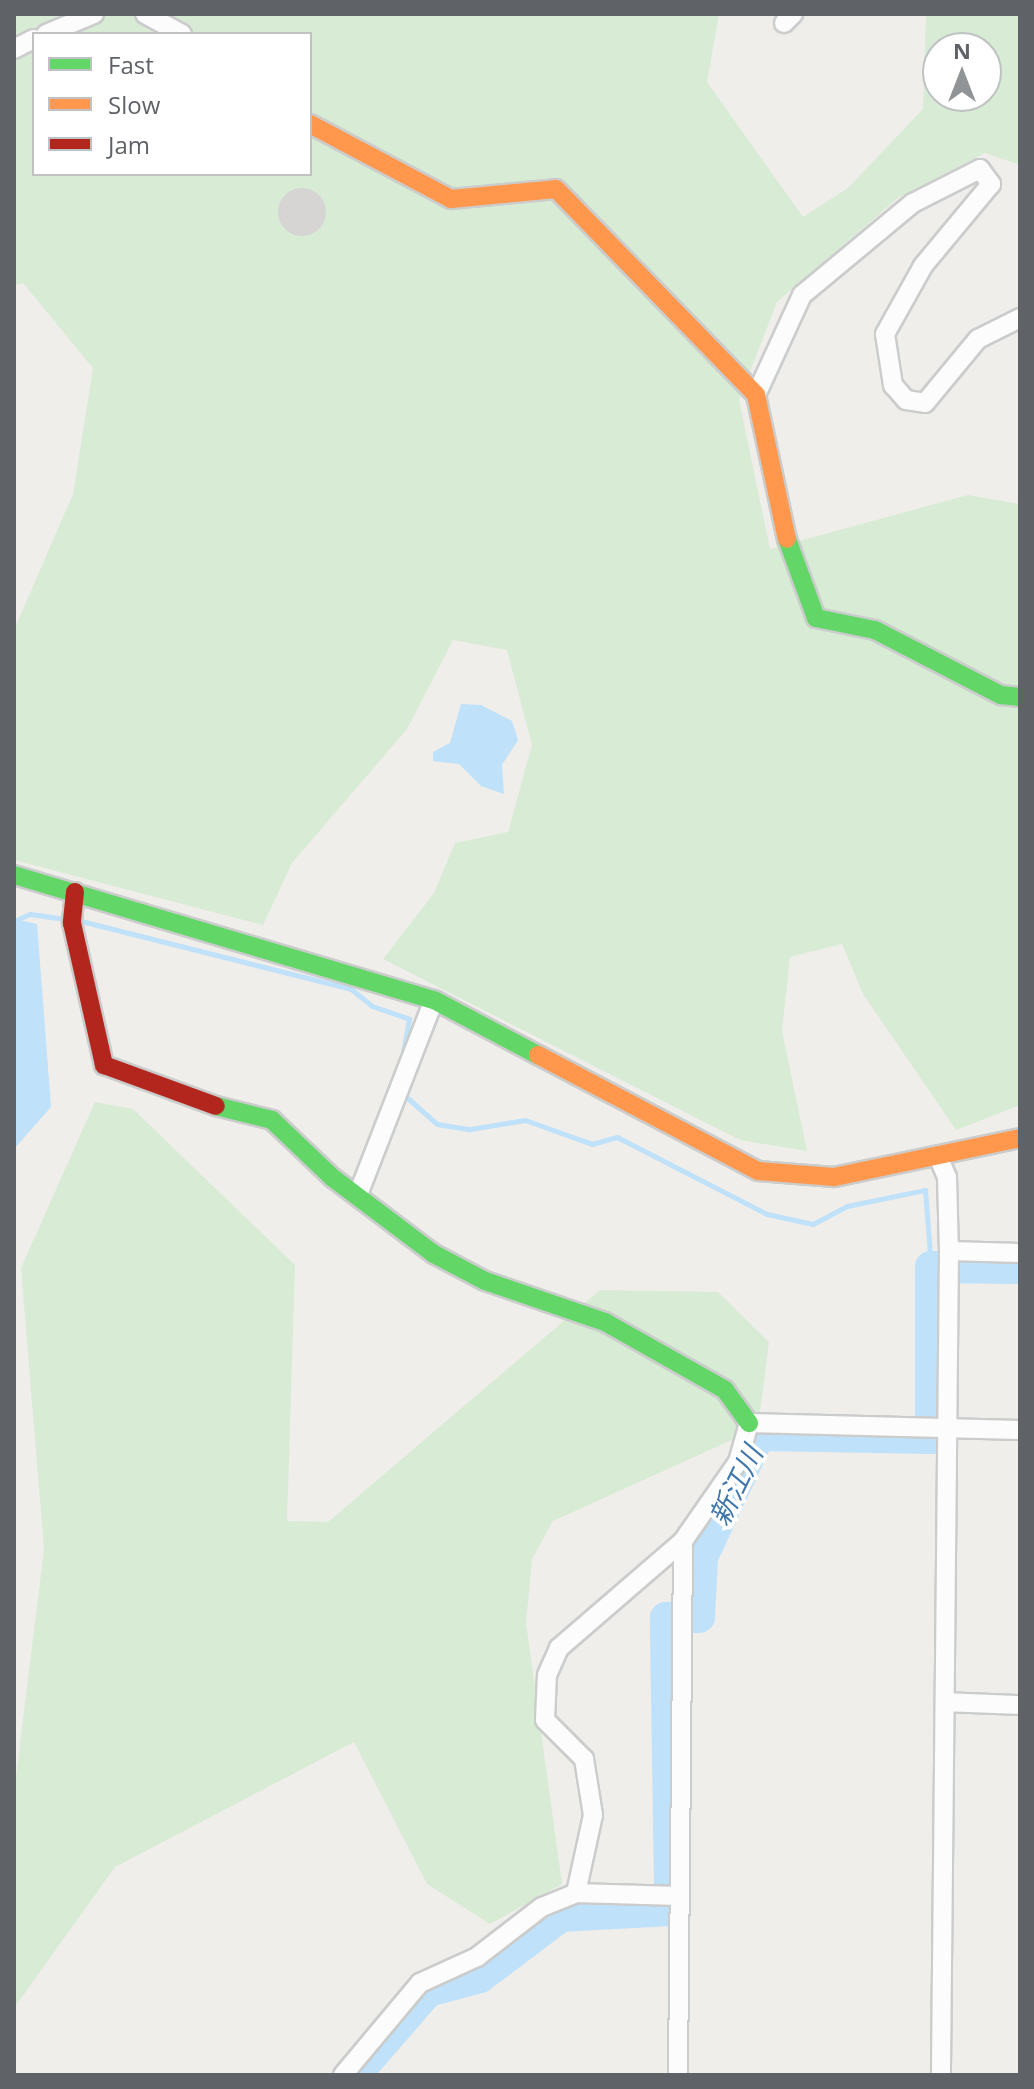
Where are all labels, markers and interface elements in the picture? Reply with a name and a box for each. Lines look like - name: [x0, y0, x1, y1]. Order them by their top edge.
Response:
- legend: [32, 32, 312, 176]
- north arrow: [922, 32, 1002, 112]
- text: N: [953, 35, 971, 65]
- text: Fast: [108, 48, 154, 81]
- text: Slow: [108, 88, 160, 121]
- text: Jam: [108, 128, 150, 161]
- water label: 新江川: [701, 1440, 769, 1530]

